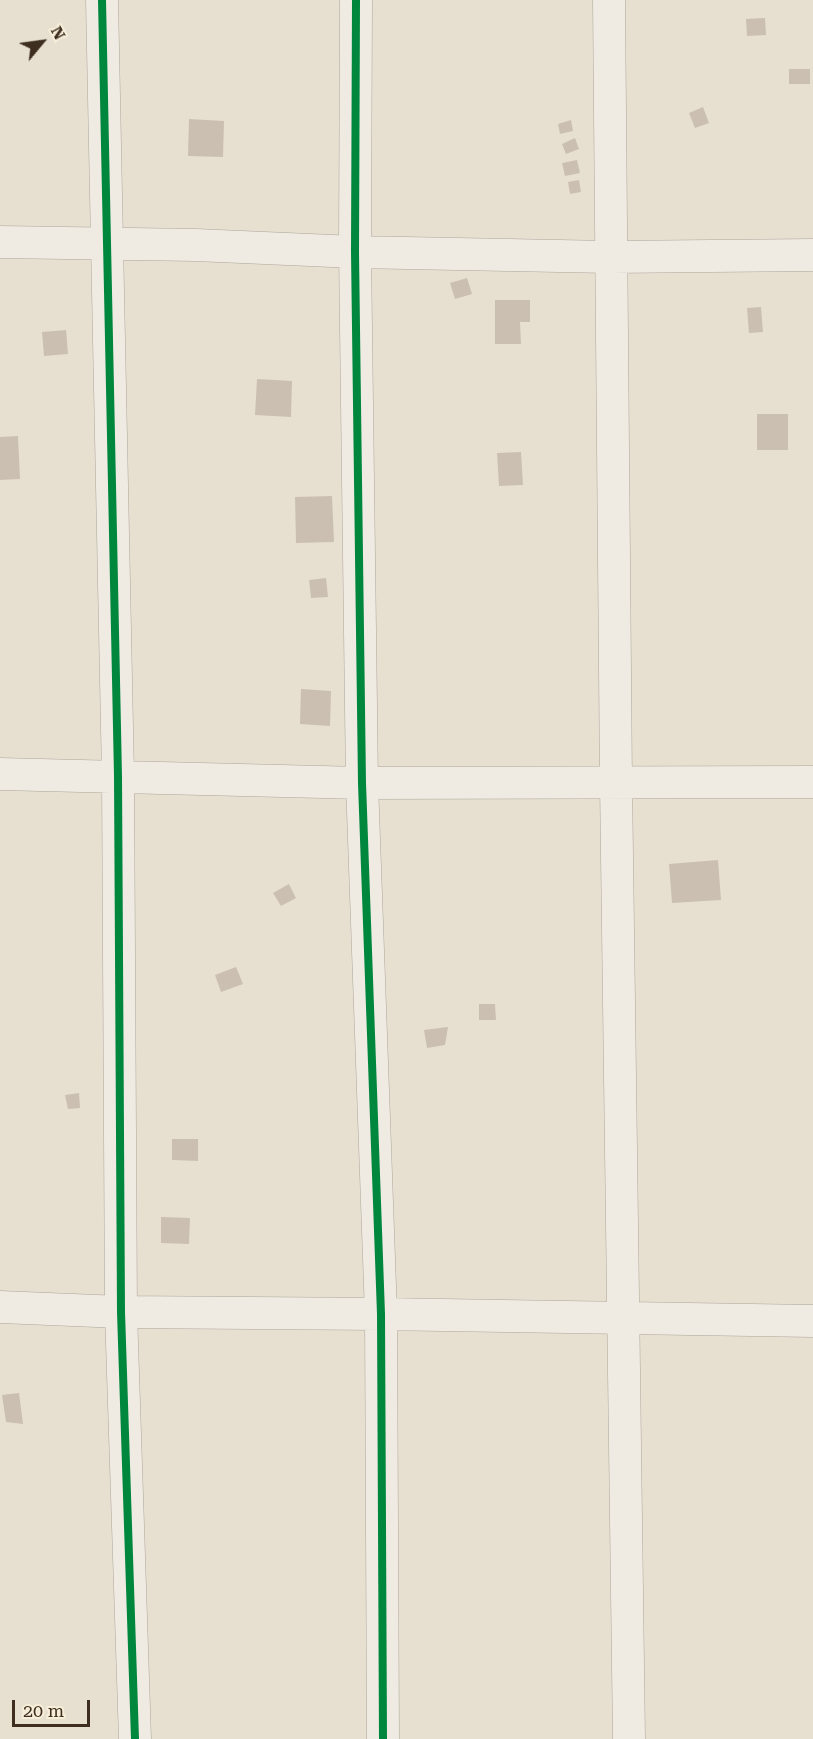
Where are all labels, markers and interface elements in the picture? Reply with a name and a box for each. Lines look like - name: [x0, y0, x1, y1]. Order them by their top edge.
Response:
- north arrow: [12, 12, 72, 72]
- text: N: [47, 23, 69, 43]
- scale bar: [15, 1688, 93, 1726]
- text: 20 m: [23, 1700, 64, 1721]

